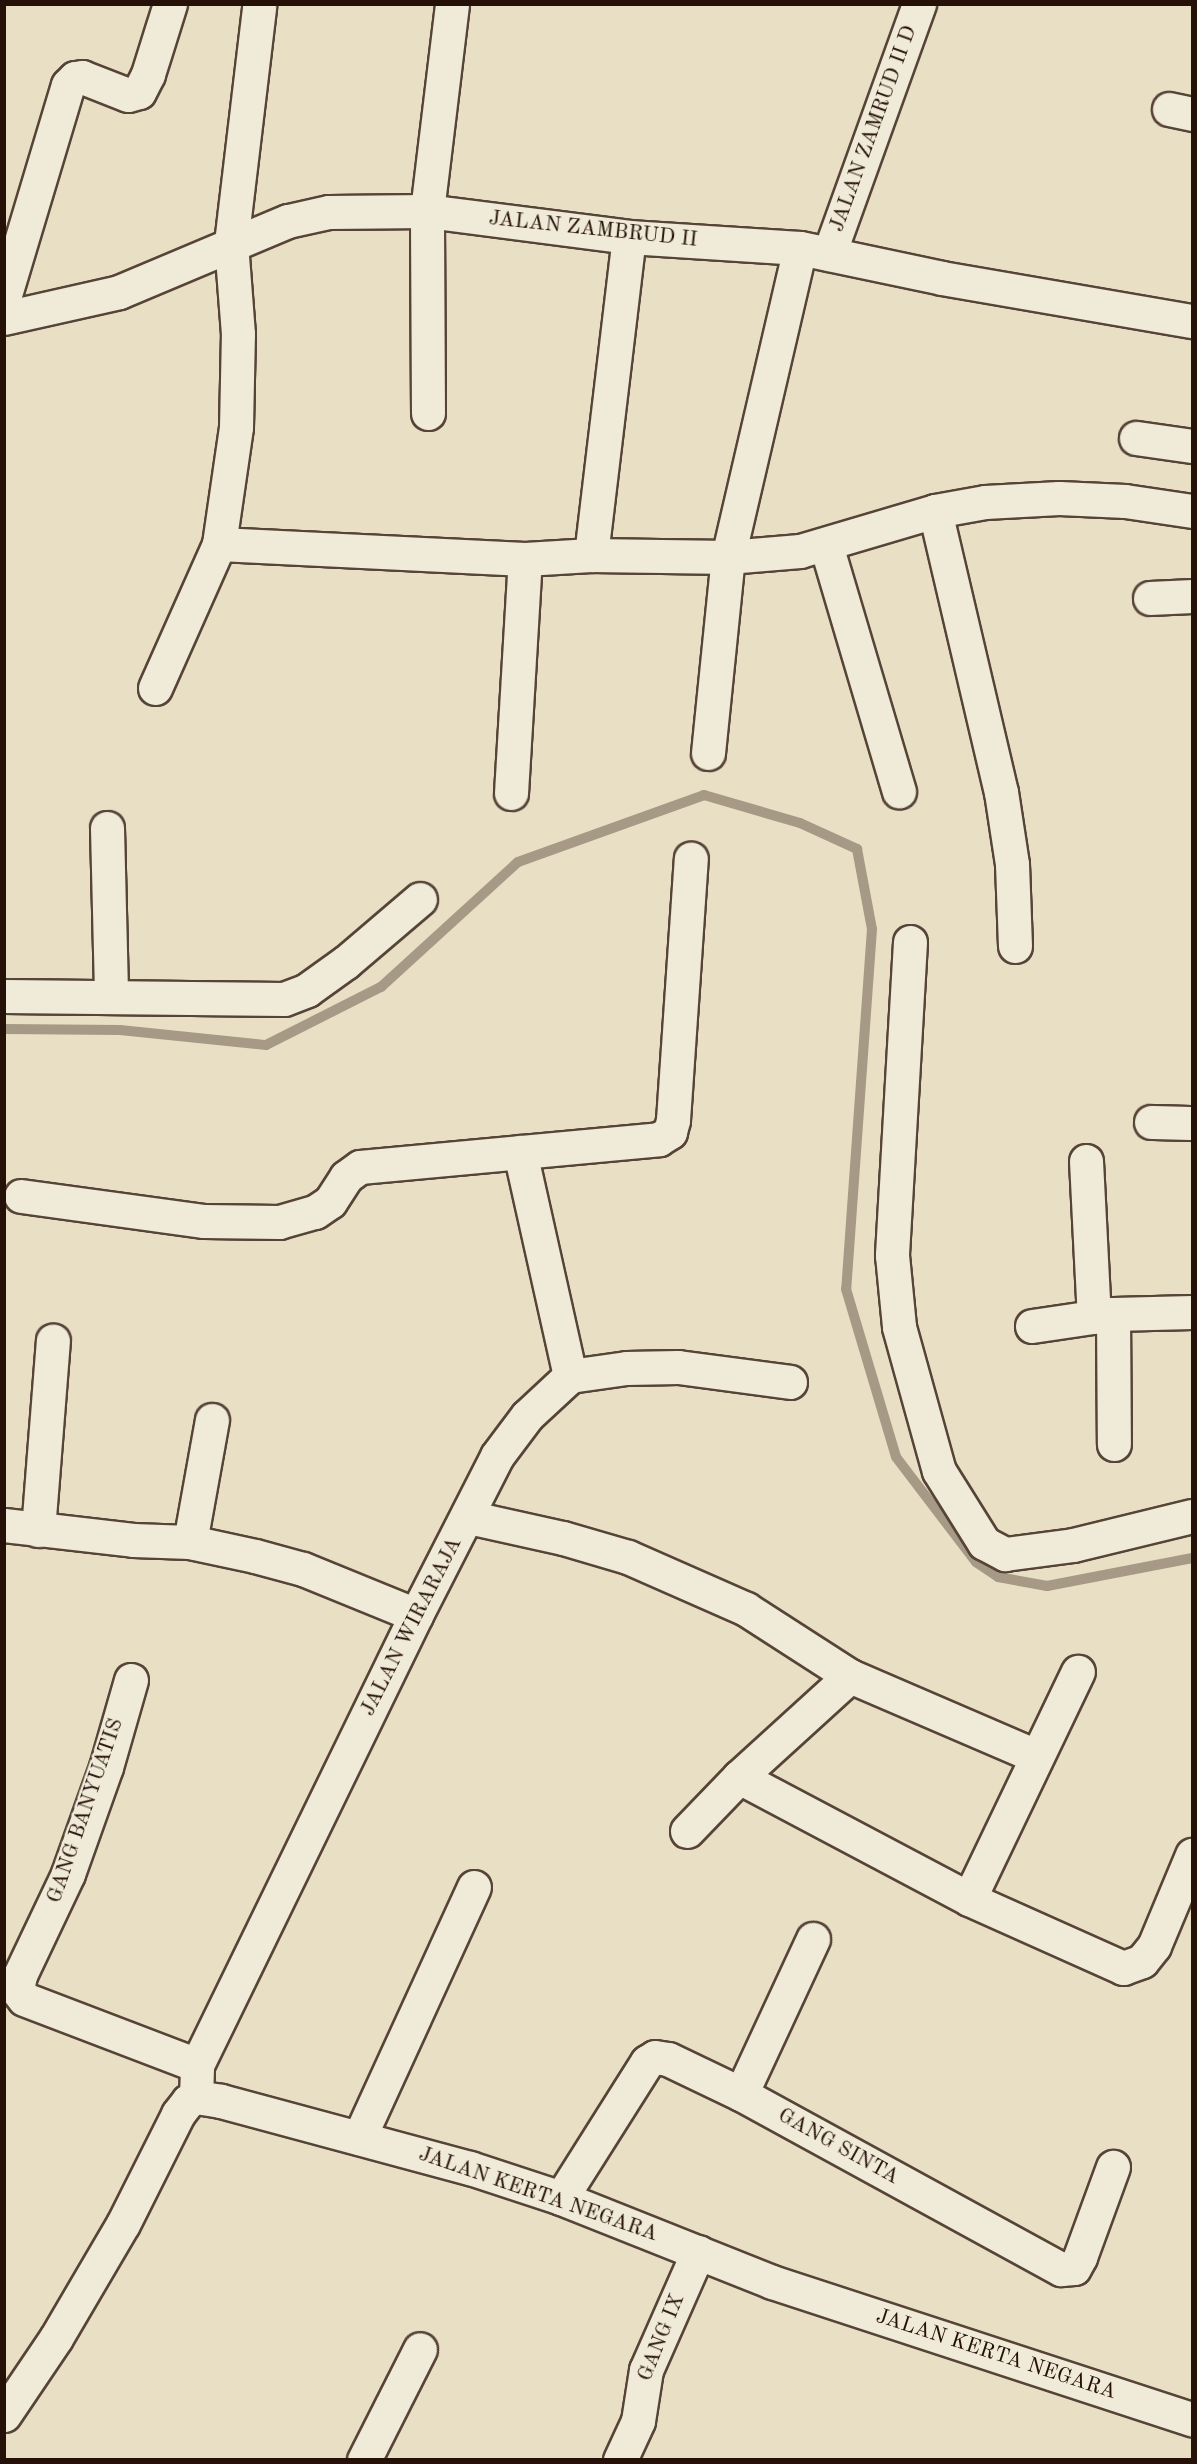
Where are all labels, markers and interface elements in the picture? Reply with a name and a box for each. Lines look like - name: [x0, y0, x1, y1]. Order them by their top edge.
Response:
- street label: JALAN ZAMRUD II D: [825, 23, 923, 235]
- street label: JALAN ZAMBRUD II: [488, 207, 698, 253]
- street label: JALAN WIRARAJA: [356, 1533, 468, 1721]
- street label: GANG BANYUATIS: [43, 1715, 129, 1907]
- street label: GANG SINTA: [773, 2103, 903, 2191]
- street label: JALAN KERTA NEGARA: [415, 2142, 661, 2248]
- street label: GANG IX: [633, 2291, 691, 2385]
- street label: JALAN KERTA NEGARA: [873, 2304, 1119, 2406]

